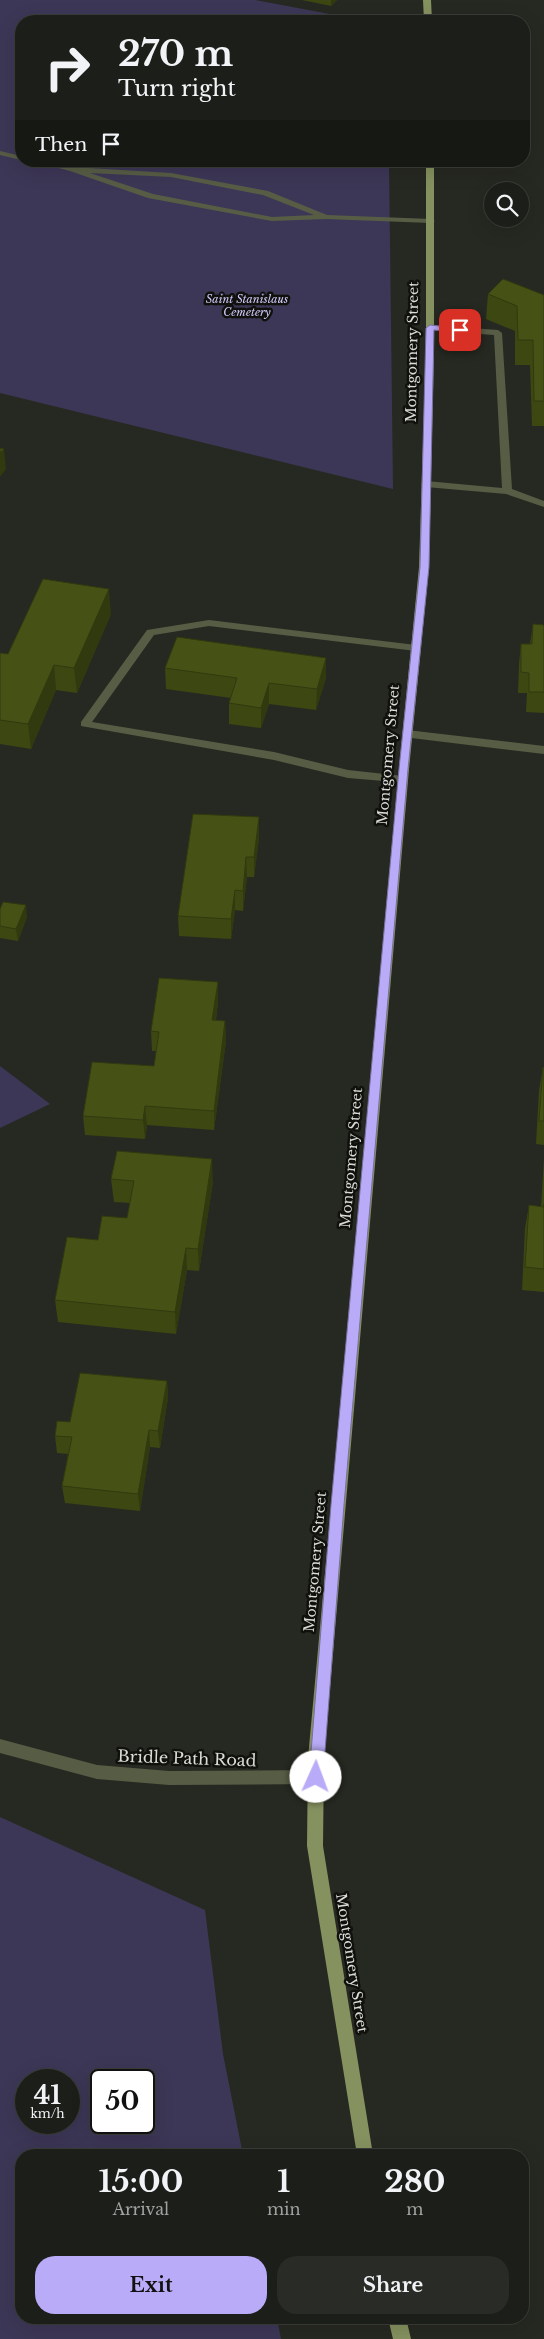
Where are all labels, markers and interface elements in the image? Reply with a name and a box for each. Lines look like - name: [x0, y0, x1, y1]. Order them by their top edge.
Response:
- text: 270 m: [118, 32, 233, 75]
- icon: right: [35, 35, 100, 100]
- text: Turn right: [118, 75, 236, 102]
- icon: arrive: [97, 130, 125, 158]
- text: Then: [35, 133, 87, 156]
- map controls: [484, 182, 529, 227]
- button: search: [484, 182, 529, 227]
- street label: Montgomery Street: [402, 281, 422, 423]
- park label: Saint Stanislaus Cemetery: [206, 292, 288, 319]
- pin: [439, 309, 481, 351]
- icon: arrive: [446, 316, 474, 344]
- street label: Montgomery Street: [373, 683, 403, 826]
- street label: Montgomery Street: [336, 1086, 366, 1229]
- street label: Montgomery Street: [300, 1490, 330, 1633]
- street label: Bridle Path Road: [117, 1746, 257, 1770]
- position arrow: [289, 1750, 341, 1802]
- street label: Montgomery Street: [332, 1892, 372, 2035]
- speed limit sign: 50: [90, 2069, 155, 2134]
- text: 41: [34, 2080, 61, 2111]
- text: km/h: [30, 2106, 65, 2121]
- text: 15:00: [99, 2163, 183, 2200]
- text: 1: [277, 2163, 290, 2200]
- text: 280: [384, 2163, 445, 2200]
- text: Arrival: [113, 2199, 169, 2219]
- text: min: [267, 2199, 301, 2219]
- text: m: [406, 2199, 423, 2219]
- button: Exit: [35, 2256, 267, 2314]
- button: Share: [277, 2256, 509, 2314]

